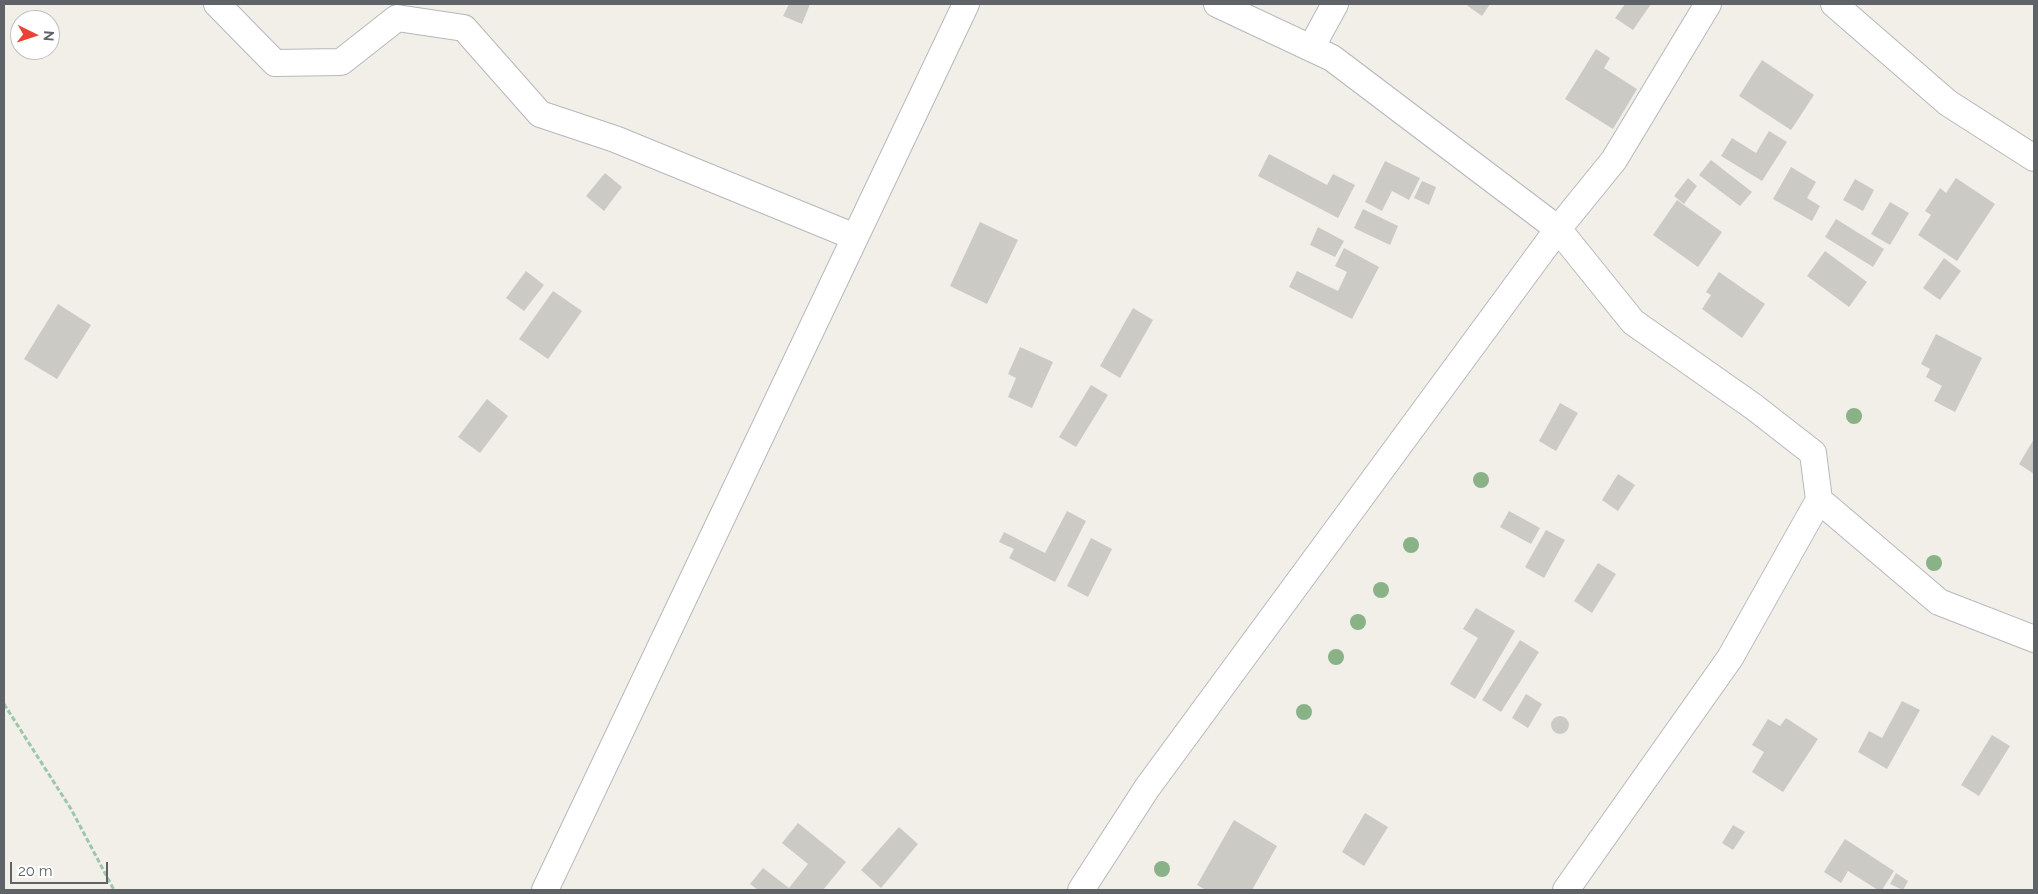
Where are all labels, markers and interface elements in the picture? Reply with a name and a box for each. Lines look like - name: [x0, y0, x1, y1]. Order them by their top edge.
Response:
- north arrow: [10, 10, 60, 60]
- text: N: [41, 30, 57, 42]
- scale bar: [12, 852, 110, 884]
- text: 20 m: [18, 862, 53, 880]

